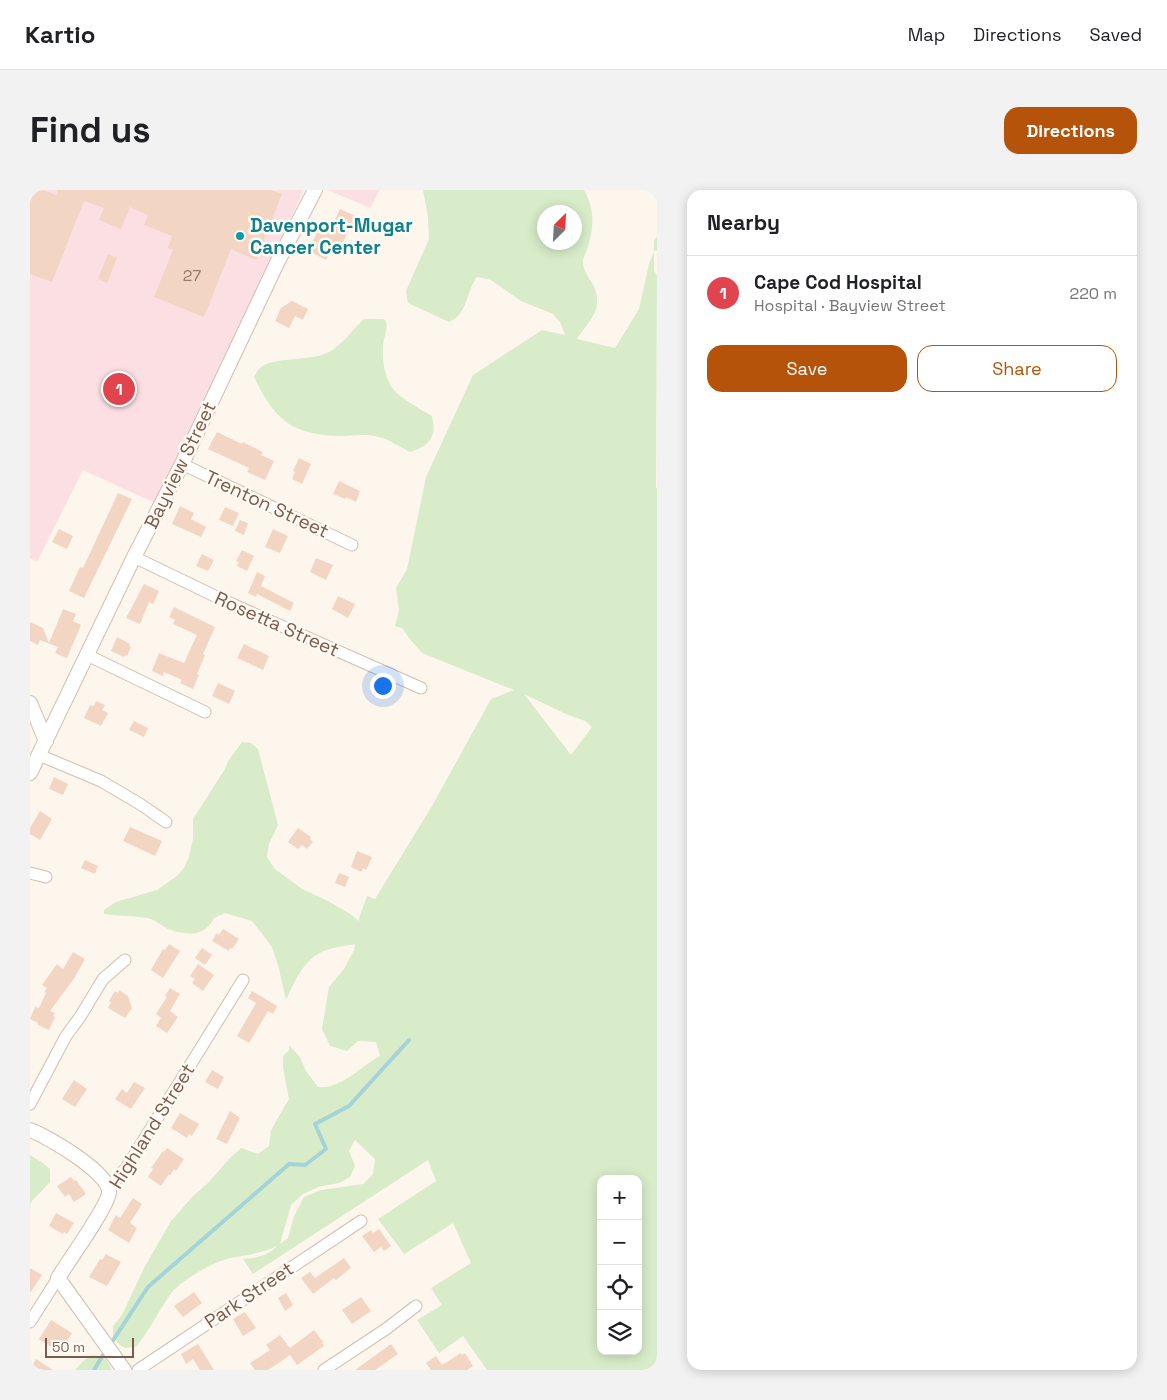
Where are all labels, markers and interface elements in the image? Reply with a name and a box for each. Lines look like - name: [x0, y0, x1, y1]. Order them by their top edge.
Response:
- text: Kartio: [25, 19, 95, 50]
- text: Map: [908, 23, 945, 46]
- text: Directions: [973, 23, 1062, 46]
- text: Saved: [1090, 23, 1142, 46]
- button: Directions: [1004, 107, 1137, 154]
- text: Find us: [30, 108, 151, 152]
- north arrow: [537, 205, 582, 250]
- text: Nearby: [707, 209, 780, 236]
- place label: Davenport-Mugar Cancer Center: [250, 213, 413, 260]
- marker: Davenport-Mugar Cancer Center: [234, 230, 246, 242]
- house number: 27: [183, 265, 201, 286]
- text: Cape Cod Hospital: [754, 270, 922, 295]
- text: 1: [719, 283, 727, 304]
- text: 220 m: [1070, 283, 1117, 304]
- text: Hospital · Bayview Street: [754, 295, 946, 316]
- button: Save: [707, 345, 907, 392]
- button: Share: [917, 345, 1117, 392]
- pin: 1: [103, 370, 135, 408]
- street label: Bayview Street: [138, 397, 222, 533]
- street label: Trenton Street: [201, 464, 333, 544]
- street label: Rosetta Street: [211, 585, 343, 663]
- your location: [370, 673, 396, 699]
- street label: Highland Street: [103, 1059, 201, 1193]
- map controls: [597, 1175, 642, 1355]
- button: +: [597, 1175, 642, 1220]
- button: −: [597, 1220, 642, 1265]
- street label: Park Street: [200, 1256, 298, 1334]
- button: locate: [597, 1265, 642, 1310]
- button: layers: [597, 1310, 642, 1355]
- scale bar: [45, 1335, 134, 1358]
- text: 50 m: [52, 1338, 85, 1356]

